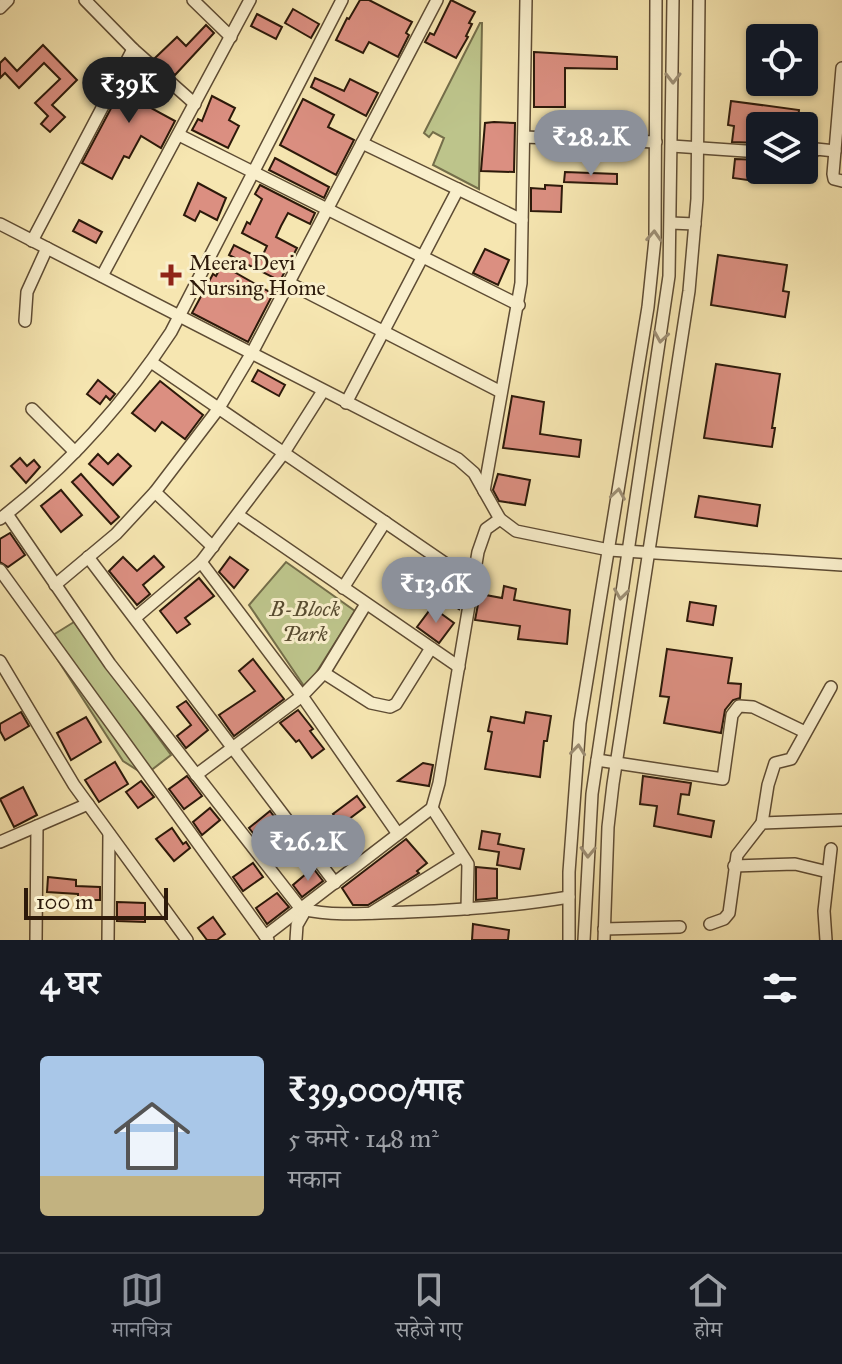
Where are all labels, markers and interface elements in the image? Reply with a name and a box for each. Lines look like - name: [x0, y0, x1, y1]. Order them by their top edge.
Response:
- map controls: [746, 24, 818, 184]
- button: locate: [746, 24, 818, 96]
- pin: ₹39K: [82, 57, 176, 125]
- text: ₹39K: [100, 67, 158, 99]
- one-way arrow: [664, 72, 682, 85]
- pin: ₹28.2K: [526, 110, 656, 178]
- button: layers: [746, 112, 818, 184]
- text: ₹28.2K: [552, 120, 630, 152]
- one-way arrow: [646, 229, 663, 242]
- place label: Meera Devi Nursing Home: [189, 249, 326, 301]
- marker: Meera Devi Nursing Home: [160, 264, 182, 286]
- one-way arrow: [654, 331, 671, 344]
- one-way arrow: [609, 487, 626, 500]
- pin: ₹13.6K: [371, 557, 501, 625]
- text: ₹13.6K: [400, 567, 472, 599]
- one-way arrow: [613, 587, 630, 601]
- park label: B-Block Park: [269, 595, 340, 647]
- one-way arrow: [569, 743, 586, 756]
- pin: ₹26.2K: [243, 815, 373, 883]
- text: ₹26.2K: [269, 825, 347, 857]
- one-way arrow: [579, 846, 596, 859]
- scale bar: [24, 884, 168, 920]
- text: 100 m: [36, 888, 93, 915]
- text: 4 घर: [40, 962, 100, 1003]
- icon: filters: [758, 966, 802, 1010]
- text: ₹39,000/माह: [288, 1069, 462, 1110]
- icon: home: [104, 1088, 200, 1184]
- text: 5 कमरे · 148 m²: [288, 1122, 439, 1154]
- text: मकान: [288, 1163, 341, 1195]
- tab: मानचित्र: [112, 1268, 171, 1351]
- tab: सहेजे गए: [395, 1268, 462, 1351]
- tab: होम: [686, 1268, 730, 1351]

